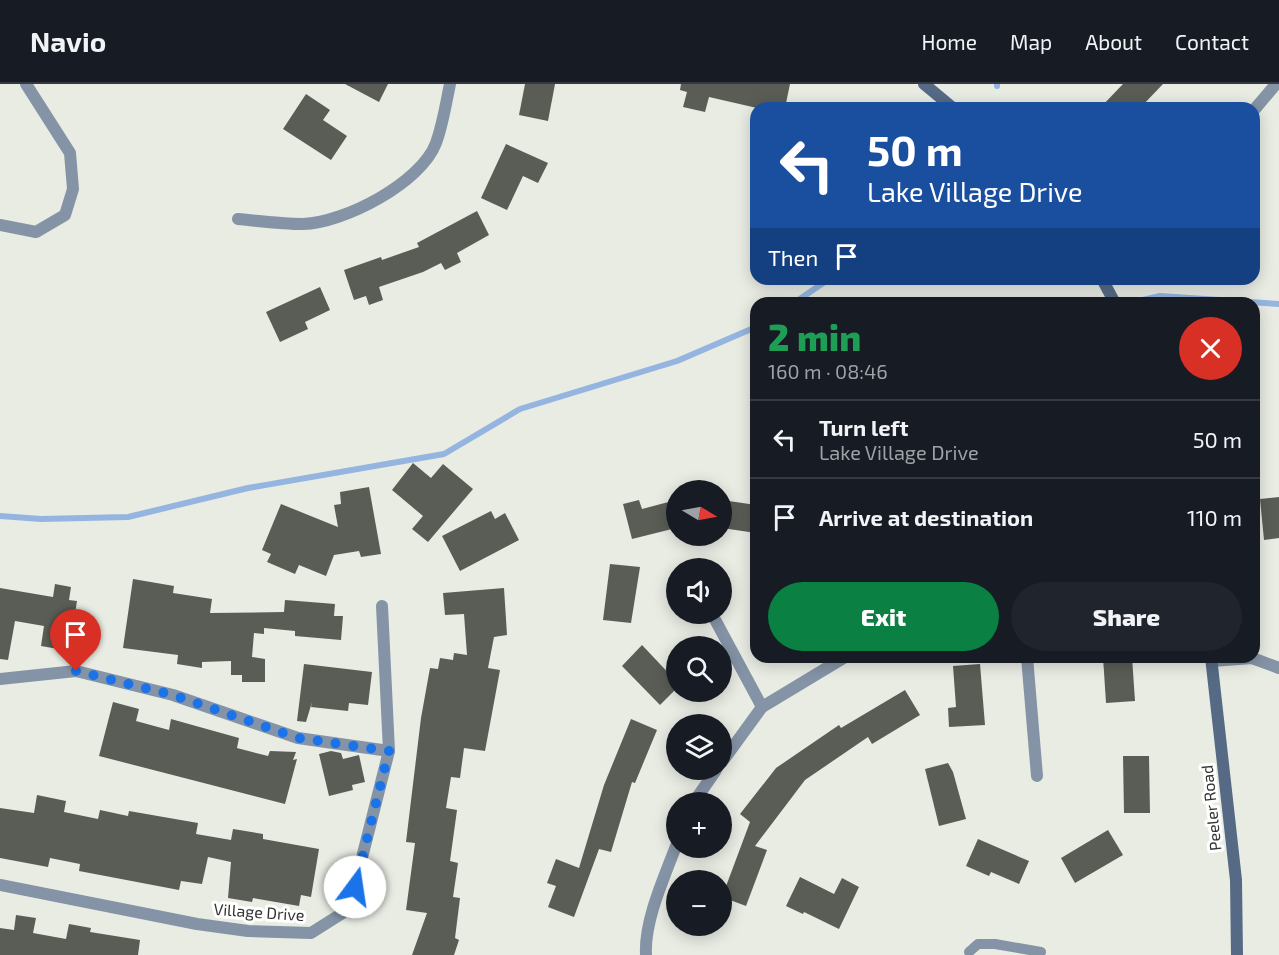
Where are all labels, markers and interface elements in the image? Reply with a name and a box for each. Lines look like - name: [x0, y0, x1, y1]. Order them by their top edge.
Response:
- text: Navio: [30, 24, 106, 58]
- text: Home: [921, 29, 977, 54]
- text: Map: [1010, 29, 1052, 54]
- text: About: [1085, 29, 1142, 54]
- text: Contact: [1175, 29, 1249, 54]
- text: 50 m: [867, 124, 963, 174]
- icon: left: [768, 126, 846, 204]
- text: Lake Village Drive: [867, 175, 1083, 207]
- icon: arrive: [830, 240, 863, 273]
- text: Then: [768, 244, 818, 270]
- text: 2 min: [768, 315, 861, 358]
- button: close: [1179, 317, 1242, 380]
- text: 160 m · 08:46: [768, 359, 888, 383]
- text: Turn left: [819, 414, 908, 440]
- icon: left: [768, 423, 801, 456]
- text: 50 m: [1193, 426, 1242, 452]
- text: Lake Village Drive: [819, 440, 979, 464]
- north arrow: [666, 480, 732, 546]
- map controls: [666, 480, 732, 936]
- icon: arrive: [768, 501, 801, 534]
- text: Arrive at destination: [819, 504, 1033, 530]
- text: 110 m: [1187, 504, 1242, 530]
- button: sound: [666, 558, 732, 624]
- button: Exit: [768, 582, 999, 651]
- button: Share: [1011, 582, 1242, 651]
- pin: [50, 609, 101, 671]
- icon: arrive: [59, 618, 92, 651]
- button: search: [666, 636, 732, 702]
- button: layers: [666, 714, 732, 780]
- street label: Peeler Road: [1197, 764, 1224, 852]
- button: +: [666, 792, 732, 858]
- position arrow: [323, 855, 387, 919]
- button: −: [666, 870, 732, 936]
- street label: Village Drive: [213, 899, 305, 924]

